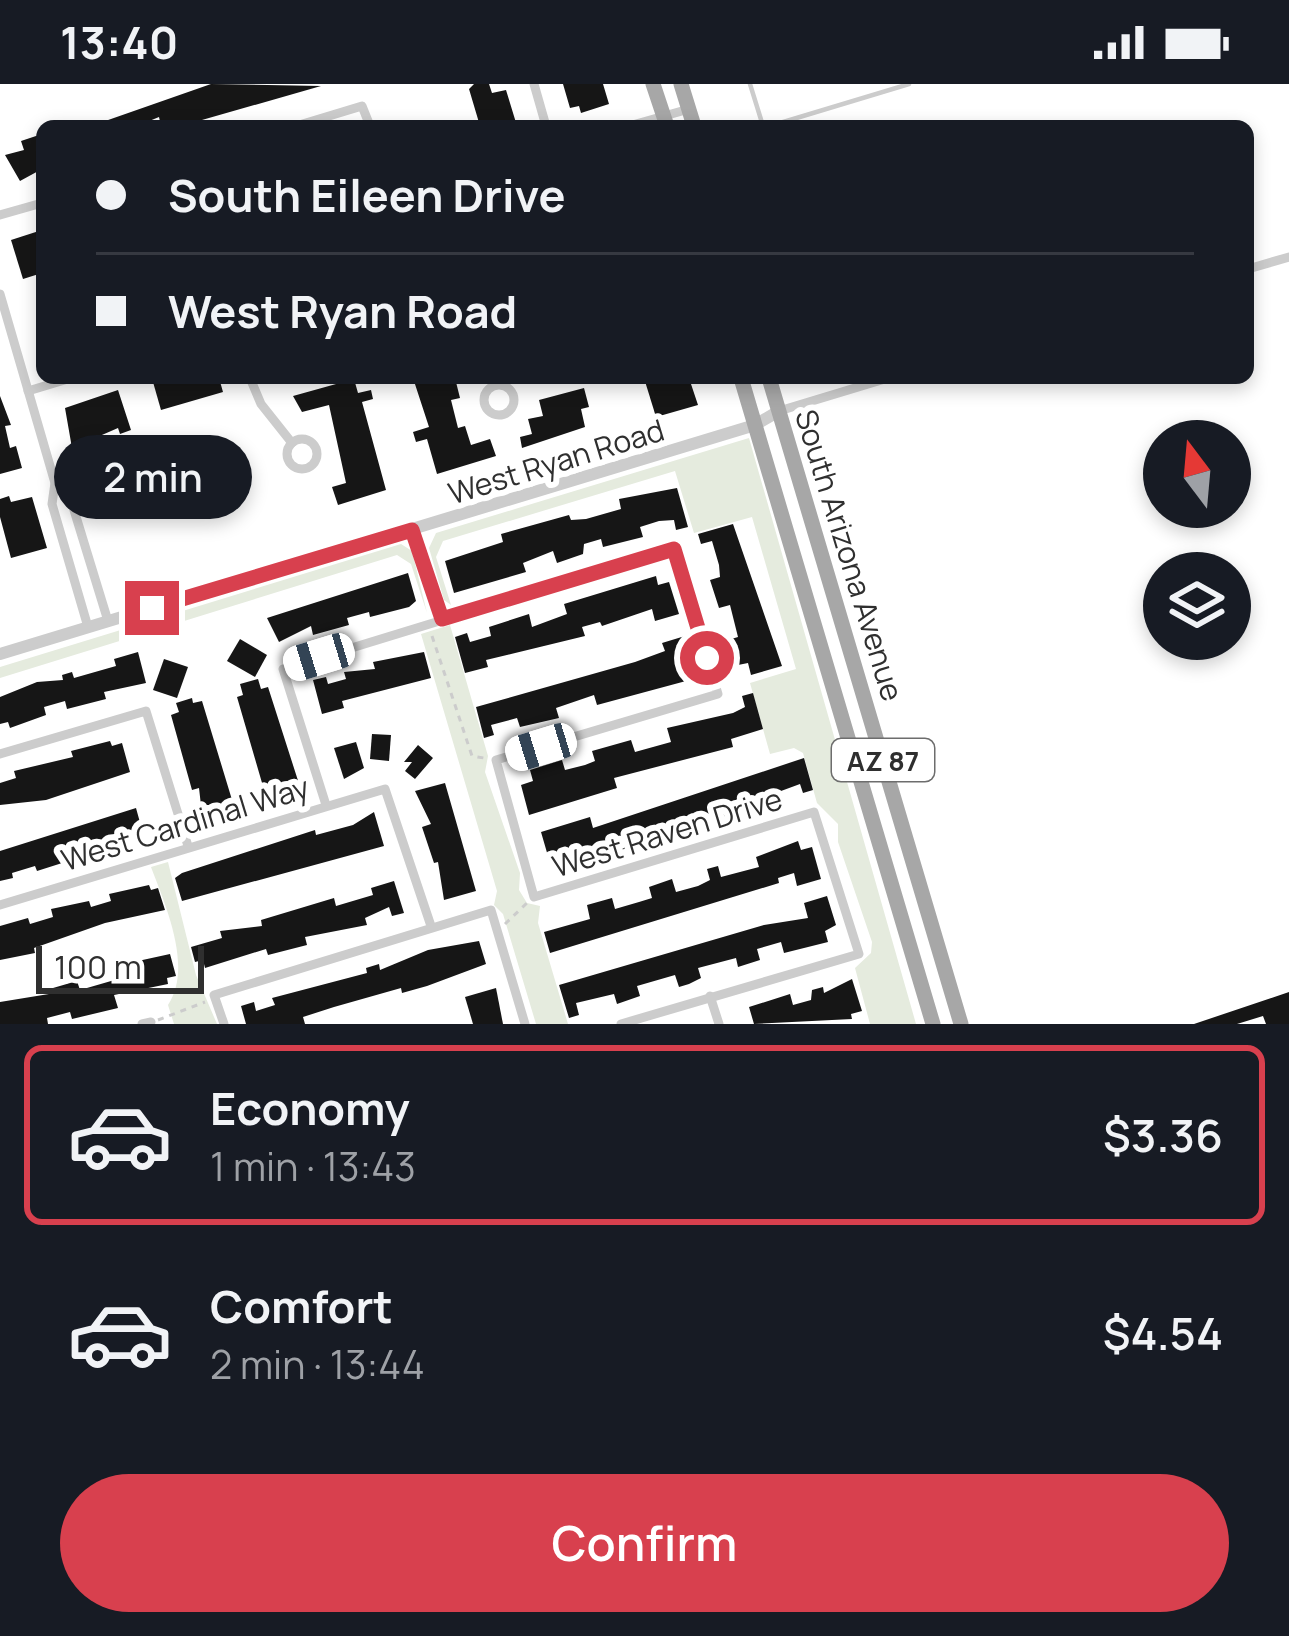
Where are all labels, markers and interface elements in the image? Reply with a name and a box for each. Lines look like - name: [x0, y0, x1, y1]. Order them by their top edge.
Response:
- text: 13:40: [60, 11, 178, 73]
- text: South Eileen Drive: [168, 164, 566, 226]
- text: West Ryan Road: [168, 280, 517, 342]
- street label: South Arizona Avenue: [786, 404, 914, 706]
- street label: West Ryan Road: [443, 409, 669, 513]
- north arrow: [1143, 420, 1251, 528]
- map controls: [1143, 420, 1251, 660]
- callout: 2 min: [53, 434, 251, 518]
- text: 2 min: [103, 450, 203, 504]
- button: layers: [1143, 552, 1251, 660]
- route end: [125, 581, 179, 635]
- car: [279, 629, 359, 685]
- route start: [680, 631, 734, 685]
- car: [501, 719, 581, 775]
- road number: AZ 87: [832, 739, 934, 781]
- street label: West Cardinal Way: [56, 766, 314, 880]
- street label: West Raven Drive: [547, 778, 787, 886]
- scale bar: [36, 940, 204, 993]
- text: 100 m: [54, 944, 142, 989]
- text: Economy: [210, 1077, 410, 1139]
- icon: car: [66, 1081, 174, 1189]
- text: $3.36: [1103, 1104, 1223, 1166]
- text: 1 min · 13:43: [210, 1139, 416, 1193]
- text: Comfort: [210, 1275, 393, 1337]
- icon: car: [66, 1279, 174, 1387]
- text: $4.54: [1103, 1302, 1223, 1364]
- text: 2 min · 13:44: [210, 1337, 425, 1391]
- button: Confirm: [60, 1474, 1229, 1612]

